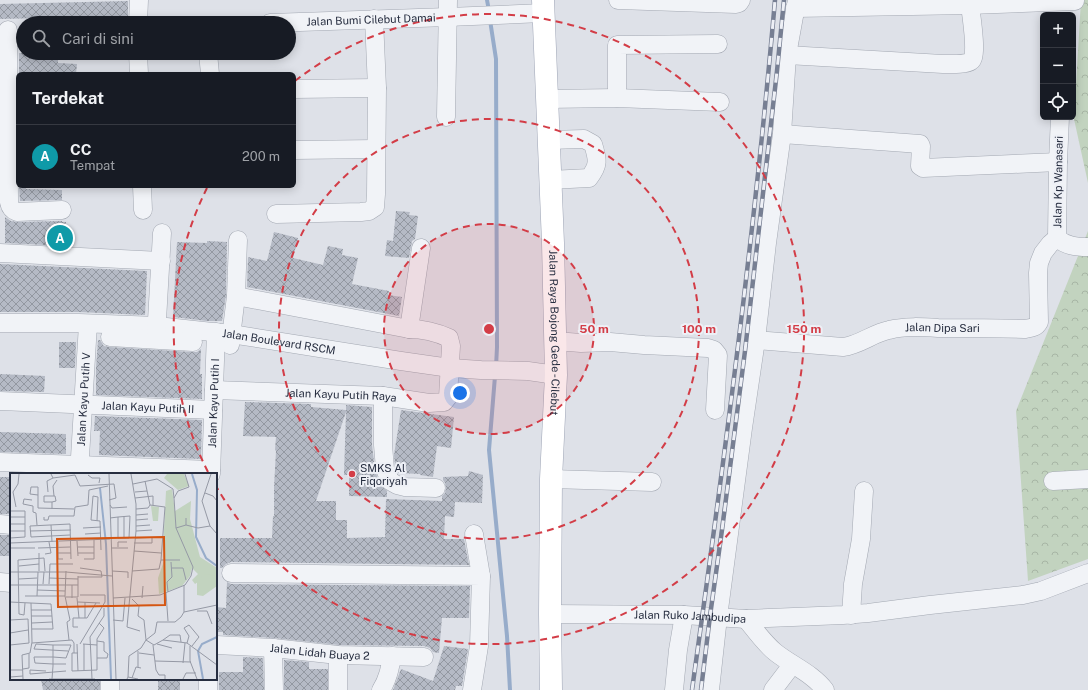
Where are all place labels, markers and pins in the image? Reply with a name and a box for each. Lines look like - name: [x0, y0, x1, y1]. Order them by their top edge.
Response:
- pin: A: [47, 223, 73, 253]
- centre of rings: [482, 322, 496, 336]
- place label: SMKS Al Fiqoriyah: [360, 462, 407, 487]
- marker: SMKS Al Fiqoriyah: [347, 469, 357, 479]

